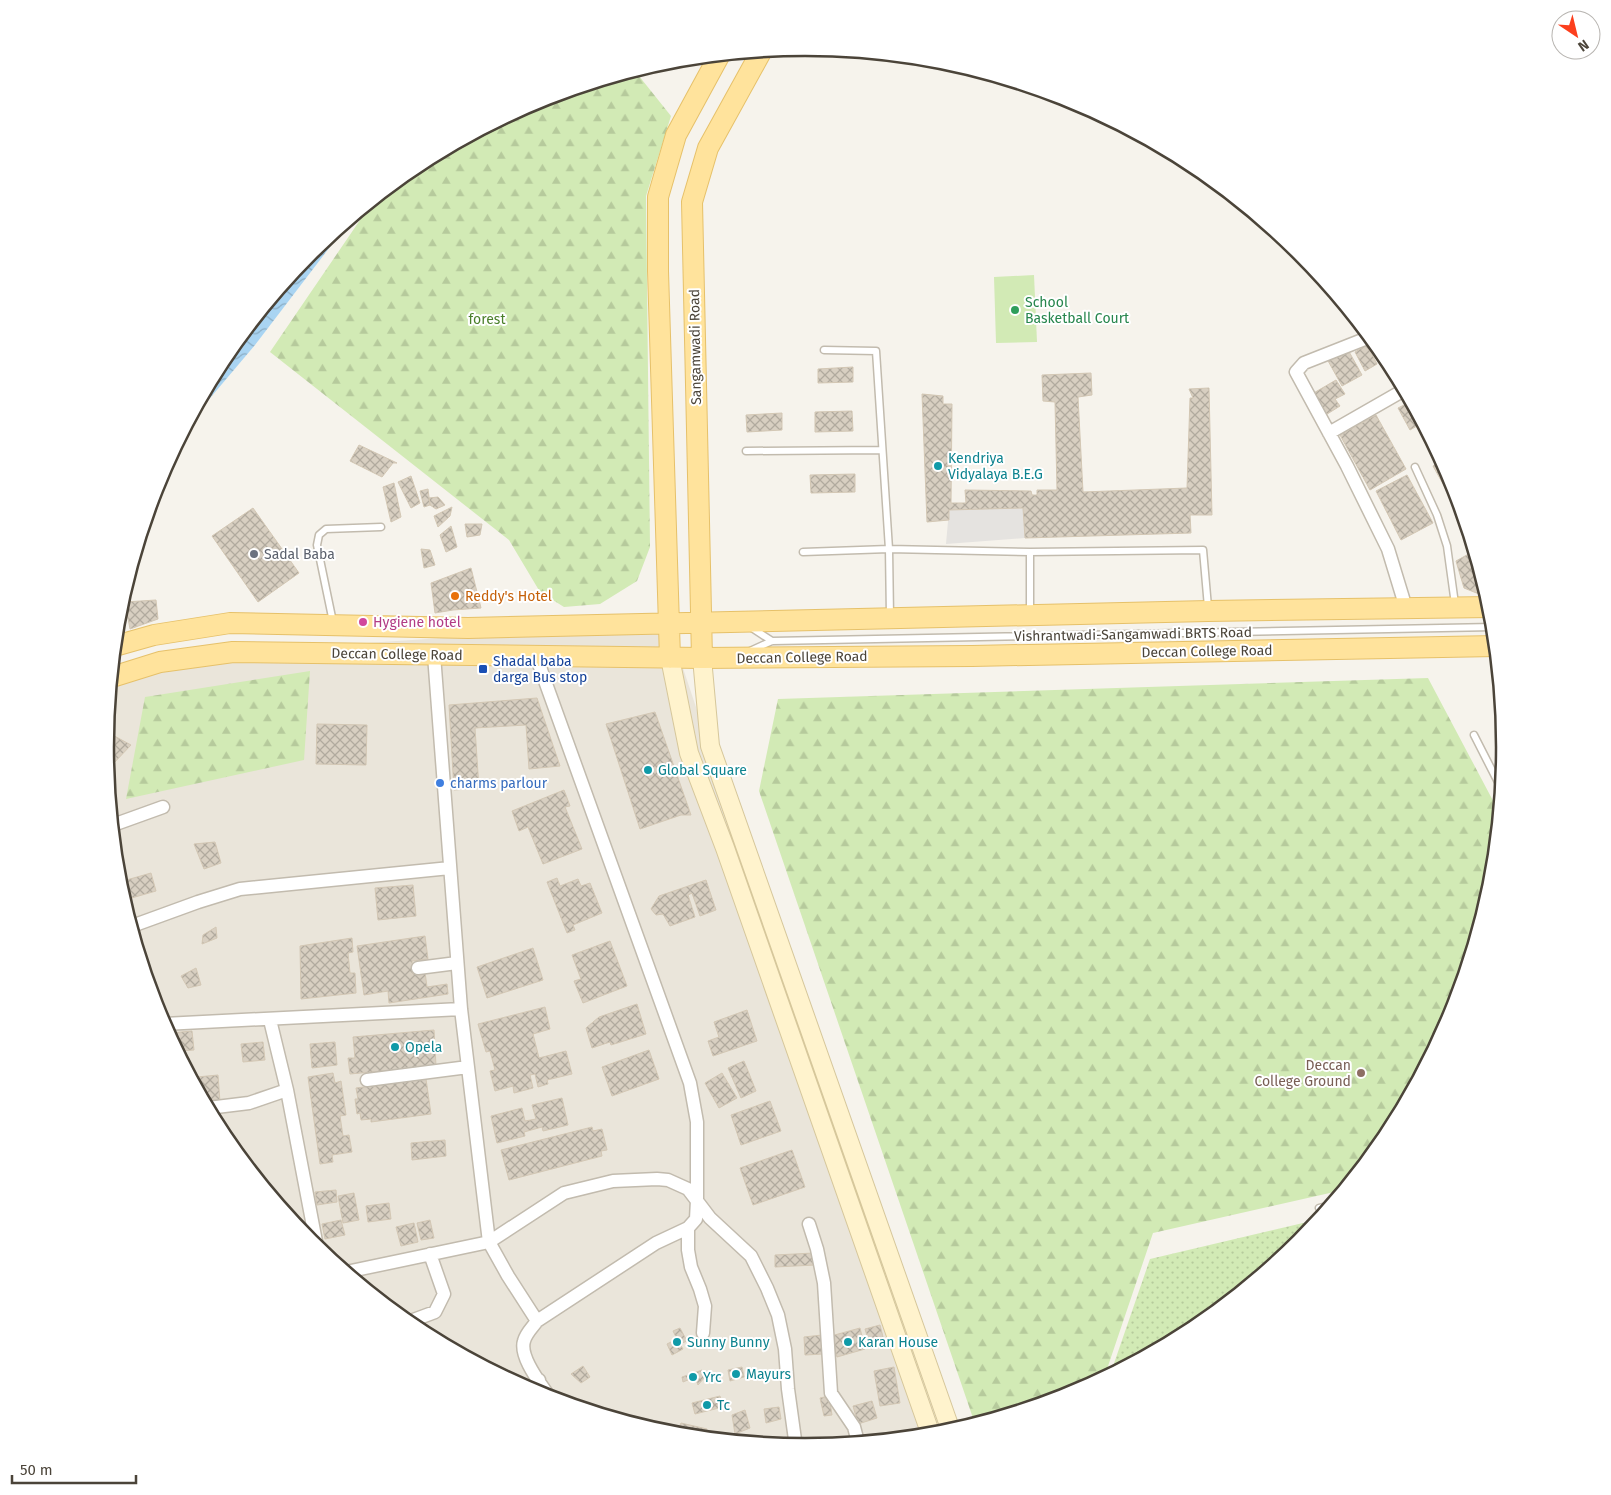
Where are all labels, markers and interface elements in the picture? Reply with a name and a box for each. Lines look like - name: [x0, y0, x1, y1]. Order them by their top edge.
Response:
- north arrow: [1551, 10, 1601, 60]
- text: N: [1574, 36, 1592, 55]
- street label: Sangamwadi Road: [686, 289, 705, 405]
- place label: School Basketball Court: [1025, 294, 1130, 327]
- marker: School Basketball Court: [1009, 304, 1021, 316]
- park label: forest: [469, 311, 506, 328]
- place label: Kendriya Vidyalaya B.E.G: [948, 450, 1043, 483]
- marker: Kendriya Vidyalaya B.E.G: [932, 460, 944, 472]
- place label: Sadal Baba: [264, 546, 335, 563]
- marker: Sadal Baba: [248, 548, 260, 560]
- place label: Reddy's Hotel: [465, 588, 552, 605]
- marker: Reddy's Hotel: [449, 590, 461, 602]
- place label: Hygiene hotel: [373, 614, 461, 631]
- marker: Hygiene hotel: [357, 616, 369, 628]
- street label: Vishrantwadi-Sangamwadi BRTS Road: [1014, 624, 1252, 645]
- street label: Deccan College Road: [1141, 642, 1273, 661]
- street label: Deccan College Road: [331, 645, 463, 664]
- street label: Deccan College Road: [736, 648, 868, 667]
- place label: Shadal baba darga Bus stop: [493, 653, 587, 686]
- marker: Shadal baba darga Bus stop: [477, 663, 489, 675]
- place label: Global Square: [658, 762, 747, 779]
- marker: Global Square: [642, 764, 654, 776]
- place label: charms parlour: [450, 775, 548, 792]
- marker: charms parlour: [434, 777, 446, 789]
- place label: Opela: [405, 1039, 442, 1056]
- marker: Opela: [389, 1041, 401, 1053]
- place label: Deccan College Ground: [1254, 1057, 1351, 1090]
- marker: Deccan College Ground: [1355, 1067, 1367, 1079]
- place label: Sunny Bunny: [687, 1334, 770, 1351]
- place label: Karan House: [858, 1334, 938, 1351]
- marker: Sunny Bunny: [671, 1336, 683, 1348]
- marker: Karan House: [842, 1336, 854, 1348]
- place label: Mayurs: [746, 1366, 792, 1383]
- marker: Mayurs: [730, 1368, 742, 1380]
- place label: Yrc: [703, 1369, 722, 1386]
- marker: Yrc: [687, 1371, 699, 1383]
- place label: Tc: [717, 1397, 730, 1414]
- marker: Tc: [701, 1399, 713, 1411]
- scale bar: [12, 1452, 136, 1484]
- text: 50 m: [20, 1461, 53, 1479]

